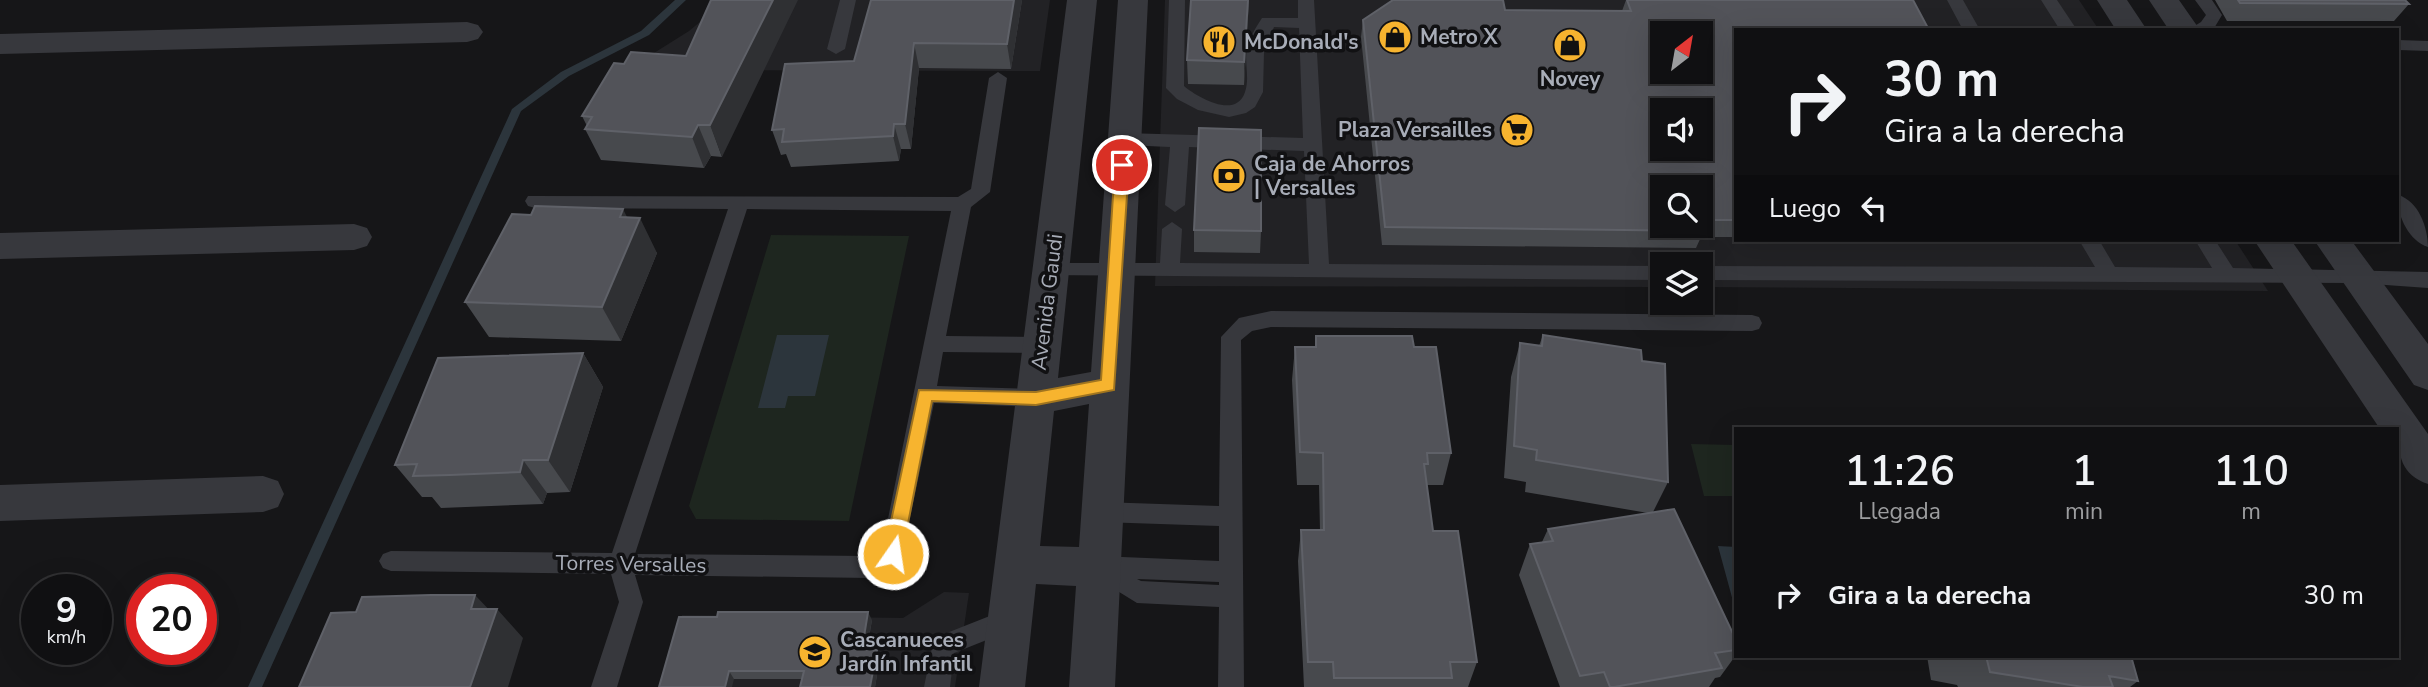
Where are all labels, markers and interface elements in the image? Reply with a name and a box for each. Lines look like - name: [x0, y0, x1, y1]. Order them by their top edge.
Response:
- shop icon: Metro X: [1376, 18, 1414, 56]
- north arrow: [1650, 21, 1713, 84]
- map controls: [1650, 21, 1713, 315]
- restaurant icon: McDonald's: [1200, 23, 1238, 61]
- place label: Metro X: [1420, 23, 1498, 51]
- shop icon: Novey: [1551, 26, 1589, 64]
- place label: McDonald's: [1244, 28, 1359, 56]
- text: 30 m: [1884, 46, 1999, 113]
- icon: right: [1769, 56, 1860, 147]
- place label: Novey: [1540, 65, 1601, 93]
- button: sound: [1650, 98, 1713, 161]
- text: Gira a la derecha: [1884, 110, 2125, 153]
- supermarket icon: Plaza Versailles: [1498, 111, 1536, 149]
- place label: Plaza Versailles: [1338, 116, 1492, 144]
- pin: [1092, 135, 1152, 195]
- icon: arrive: [1103, 146, 1141, 184]
- place label: Caja de Ahorros | Versalles: [1254, 150, 1410, 202]
- bank icon: Caja de Ahorros | Versalles: [1210, 157, 1248, 195]
- button: search: [1650, 175, 1713, 238]
- icon: left: [1855, 189, 1893, 227]
- text: Luego: [1769, 191, 1841, 226]
- street label: Avenida Gaudi: [1025, 232, 1069, 372]
- button: layers: [1650, 252, 1713, 315]
- text: 11:26: [1844, 443, 1955, 500]
- text: 1: [2071, 443, 2097, 500]
- text: 110: [2213, 443, 2289, 500]
- text: Llegada: [1858, 496, 1941, 527]
- text: min: [2065, 496, 2103, 527]
- text: m: [2241, 496, 2261, 527]
- position arrow: [856, 517, 930, 591]
- street label: Torres Versalles: [555, 549, 707, 579]
- speed limit sign: 20: [126, 574, 217, 665]
- icon: right: [1769, 576, 1807, 614]
- text: Gira a la derecha: [1828, 578, 2031, 613]
- text: 30 m: [2304, 578, 2364, 613]
- text: 9: [56, 587, 77, 634]
- text: km/h: [47, 625, 86, 649]
- place label: Cascanueces Jardín Infantil: [839, 626, 973, 678]
- school or university icon: Cascanueces Jardín Infantil: [796, 633, 834, 671]

